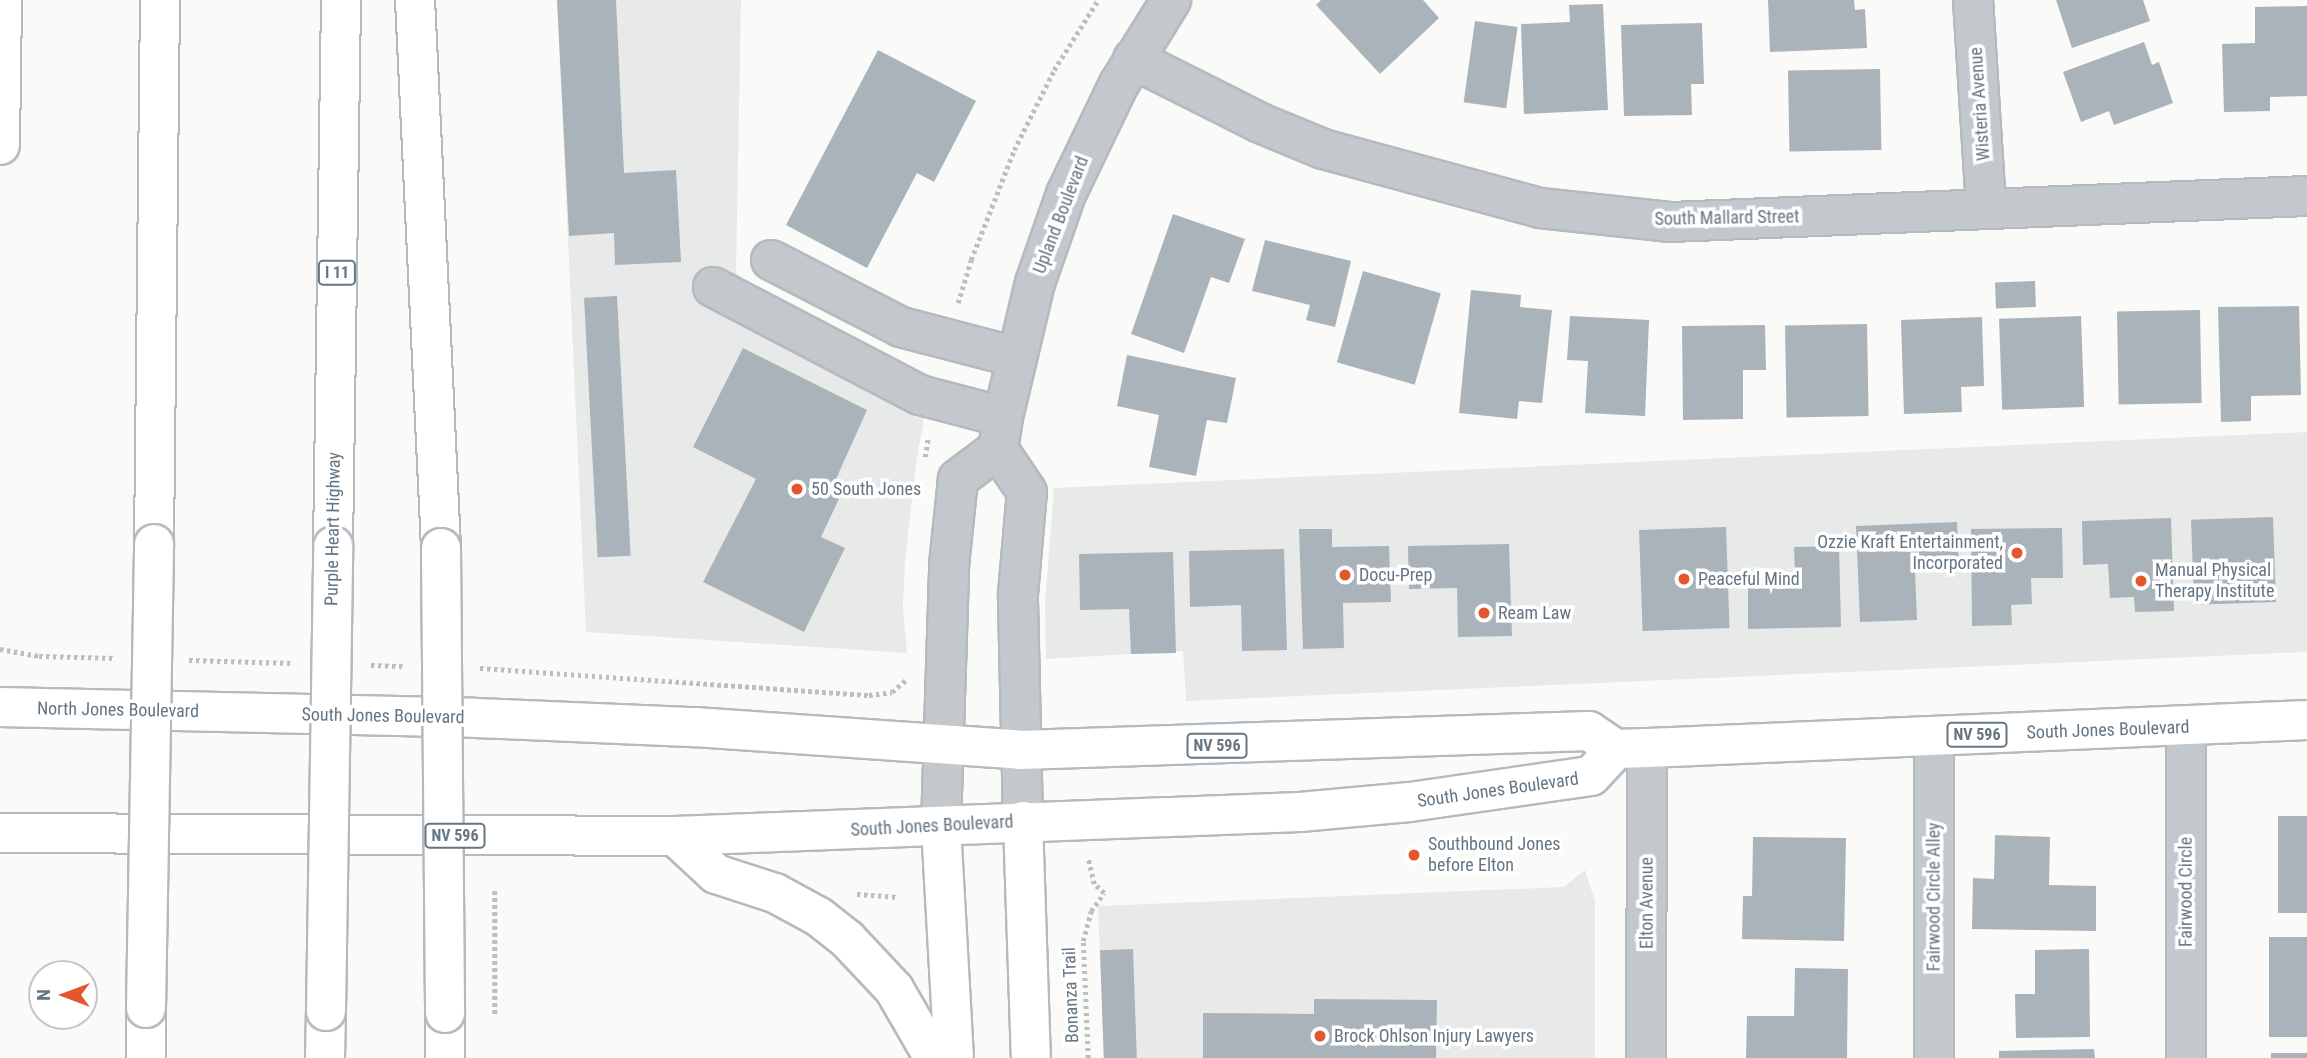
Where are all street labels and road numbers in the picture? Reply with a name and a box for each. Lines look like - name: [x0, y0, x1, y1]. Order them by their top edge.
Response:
- street label: Wisteria Avenue: [1965, 46, 1995, 162]
- street label: Upland Boulevard: [1029, 153, 1093, 277]
- street label: South Mallard Street: [1654, 206, 1800, 230]
- road number: I 11: [318, 260, 356, 286]
- street label: Purple Heart Highway: [321, 452, 345, 606]
- street label: North Jones Boulevard: [37, 698, 199, 722]
- street label: South Jones Boulevard: [301, 704, 465, 728]
- street label: South Jones Boulevard: [2026, 716, 2190, 744]
- road number: NV 596: [1946, 722, 2008, 748]
- road number: NV 596: [1186, 734, 1248, 758]
- street label: South Jones Boulevard: [1416, 768, 1580, 812]
- street label: South Jones Boulevard: [850, 811, 1014, 841]
- street label: Fairwood Circle Alley: [1923, 823, 1945, 971]
- road number: NV 596: [424, 824, 486, 848]
- street label: Fairwood Circle: [2175, 837, 2197, 947]
- street label: Elton Avenue: [1636, 857, 1658, 949]
- street label: Bonanza Trail: [1059, 947, 1083, 1043]

